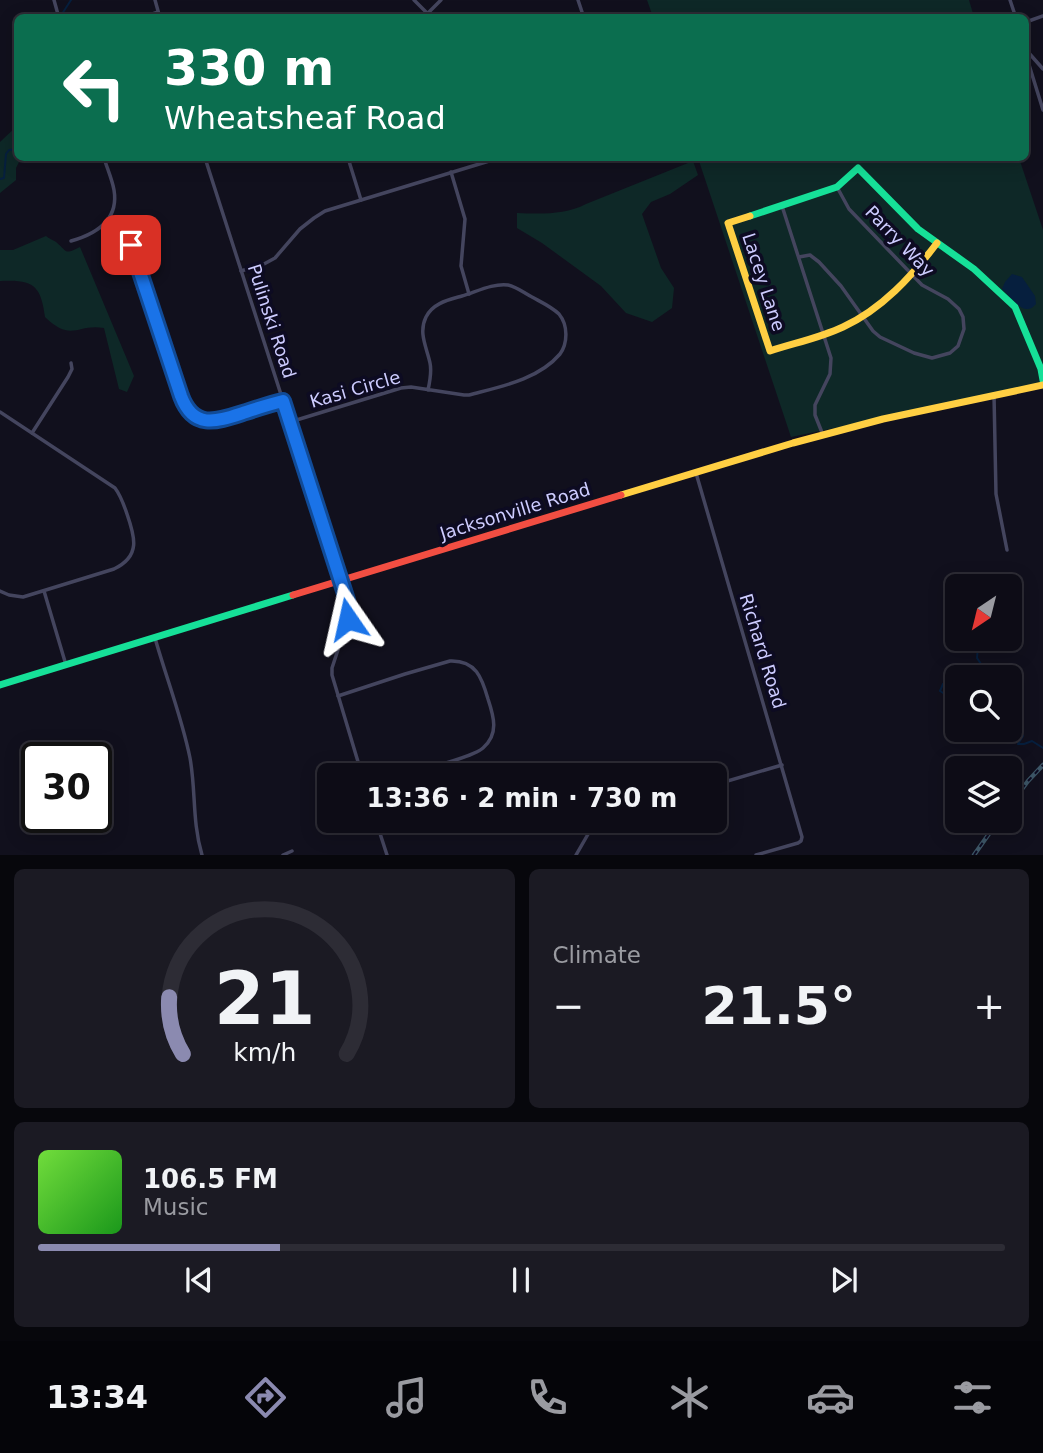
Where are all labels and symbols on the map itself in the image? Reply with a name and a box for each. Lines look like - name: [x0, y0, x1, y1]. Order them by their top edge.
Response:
- street label: Parry Way: [861, 201, 939, 281]
- pin: [101, 215, 161, 275]
- street label: Lacey Lane: [738, 230, 790, 334]
- street label: Pulinski Road: [244, 261, 300, 381]
- street label: Kasi Circle: [307, 366, 403, 412]
- street label: Jacksonville Road: [436, 478, 593, 544]
- north arrow: [945, 574, 1022, 651]
- position arrow: [311, 582, 385, 656]
- street label: Richard Road: [736, 591, 790, 711]
- speed limit sign: 30: [21, 742, 112, 833]

